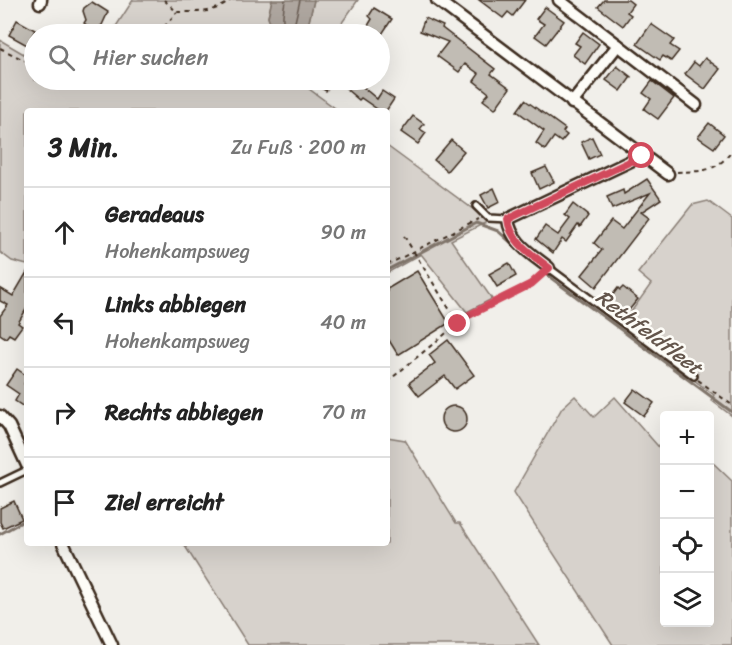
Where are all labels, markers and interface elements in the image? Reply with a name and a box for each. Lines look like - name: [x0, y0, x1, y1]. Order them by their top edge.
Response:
- search box: [24, 24, 390, 90]
- text: Hier suchen: [93, 38, 208, 77]
- icon: search: [45, 41, 78, 74]
- text: 3 Min.: [48, 124, 119, 170]
- text: Zu Fuß · 200 m: [231, 130, 366, 165]
- route start: [628, 142, 654, 168]
- text: Geradeaus: [105, 195, 204, 234]
- text: 90 m: [321, 215, 366, 250]
- icon: ahead: [48, 216, 81, 249]
- text: Hohenkampsweg: [105, 234, 250, 269]
- water label: Rethfeldfleet: [587, 279, 713, 387]
- text: Links abbiegen: [105, 285, 246, 324]
- text: 40 m: [320, 305, 366, 340]
- icon: left: [48, 306, 81, 339]
- route end: [444, 310, 470, 336]
- text: Hohenkampsweg: [105, 324, 250, 359]
- text: Rechts abbiegen: [105, 393, 263, 432]
- text: 70 m: [321, 395, 366, 430]
- icon: right: [48, 396, 81, 429]
- map controls: [660, 411, 714, 627]
- button: +: [660, 411, 714, 465]
- button: −: [660, 465, 714, 519]
- text: Ziel erreicht: [105, 483, 224, 522]
- icon: arrive: [48, 486, 81, 519]
- button: locate: [660, 519, 714, 573]
- button: layers: [660, 573, 714, 627]

